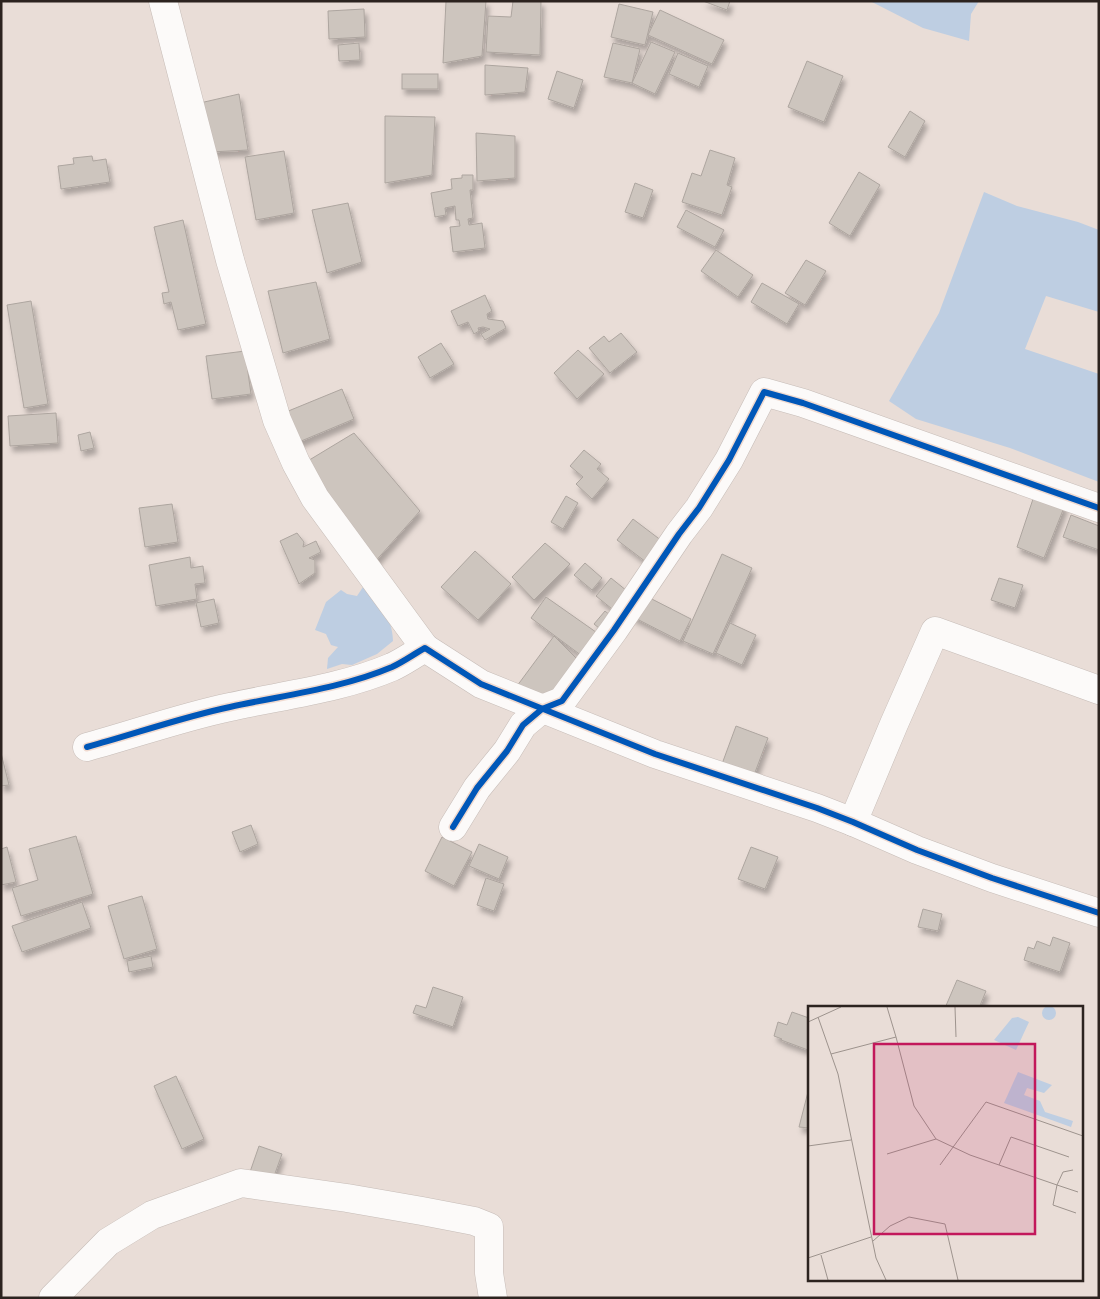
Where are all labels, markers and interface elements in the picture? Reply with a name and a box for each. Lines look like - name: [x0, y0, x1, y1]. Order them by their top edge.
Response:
- inset map: [808, 1006, 1082, 1282]

